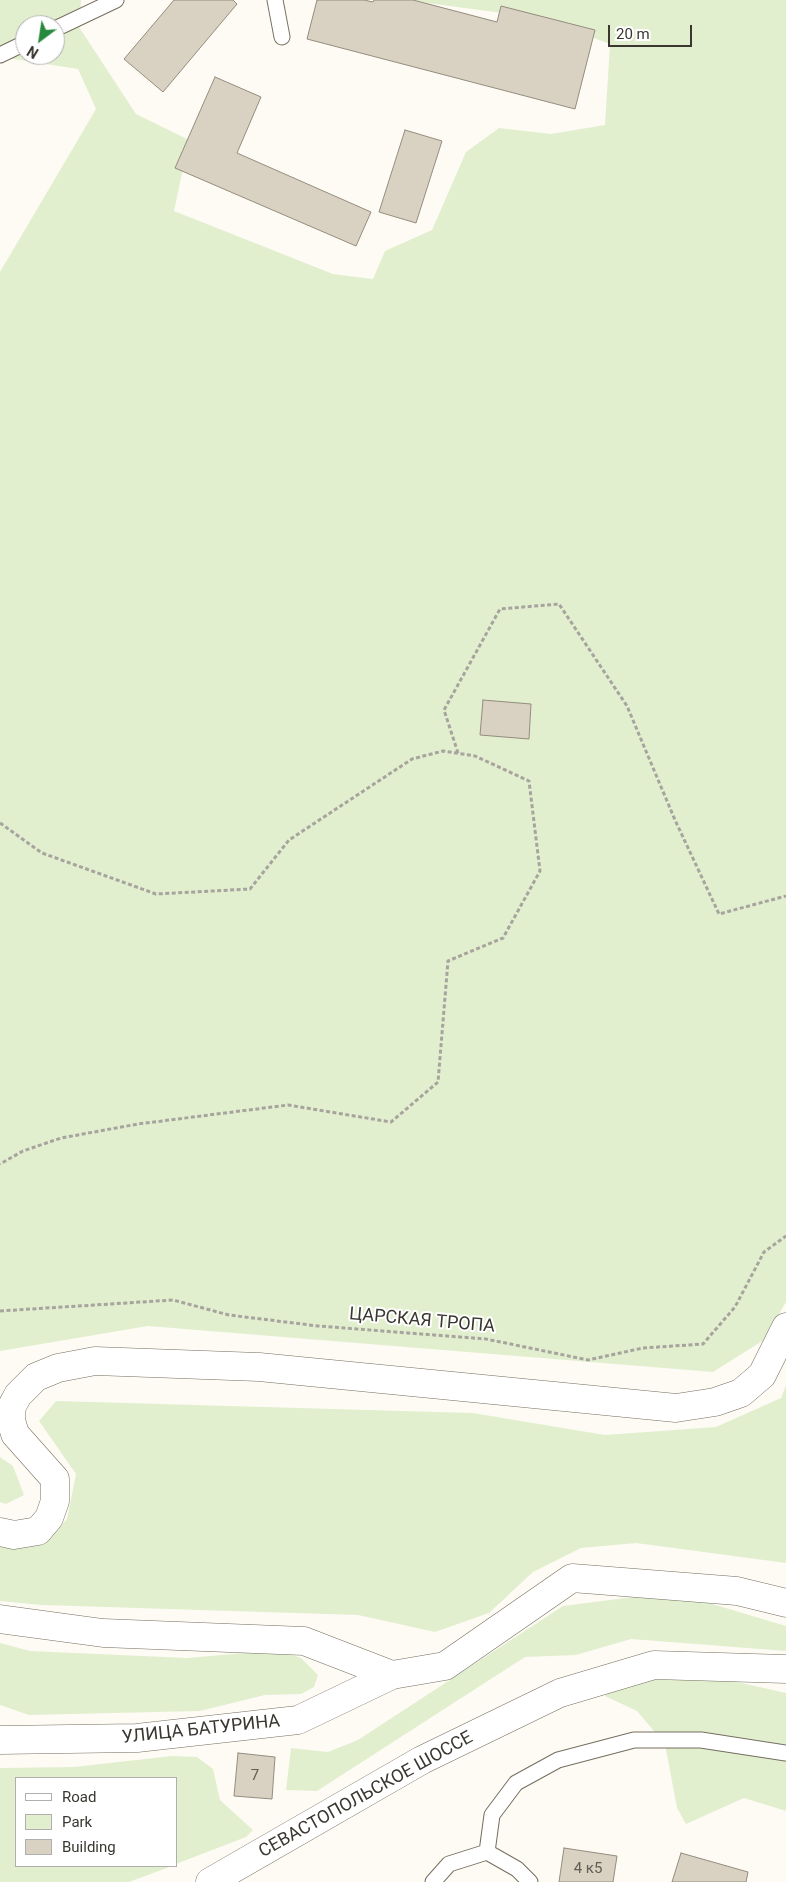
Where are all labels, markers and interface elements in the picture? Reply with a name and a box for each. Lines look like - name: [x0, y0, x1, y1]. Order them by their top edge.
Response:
- north arrow: [15, 15, 65, 65]
- scale bar: [611, 15, 695, 47]
- text: 20 m: [616, 25, 650, 43]
- text: N: [24, 43, 41, 61]
- street label: ЦАРСКАЯ ТРОПА: [348, 1304, 496, 1338]
- street label: УЛИЦА БАТУРИНА: [121, 1711, 281, 1749]
- street label: СЕВАСТОПОЛЬСКОЕ ШОССЕ: [255, 1727, 477, 1863]
- house number: 7: [251, 1767, 259, 1785]
- legend: [15, 1777, 178, 1867]
- text: Road: [62, 1788, 96, 1806]
- text: Park: [62, 1813, 92, 1831]
- text: Building: [62, 1838, 116, 1856]
- house number: 4 к5: [574, 1860, 602, 1878]

